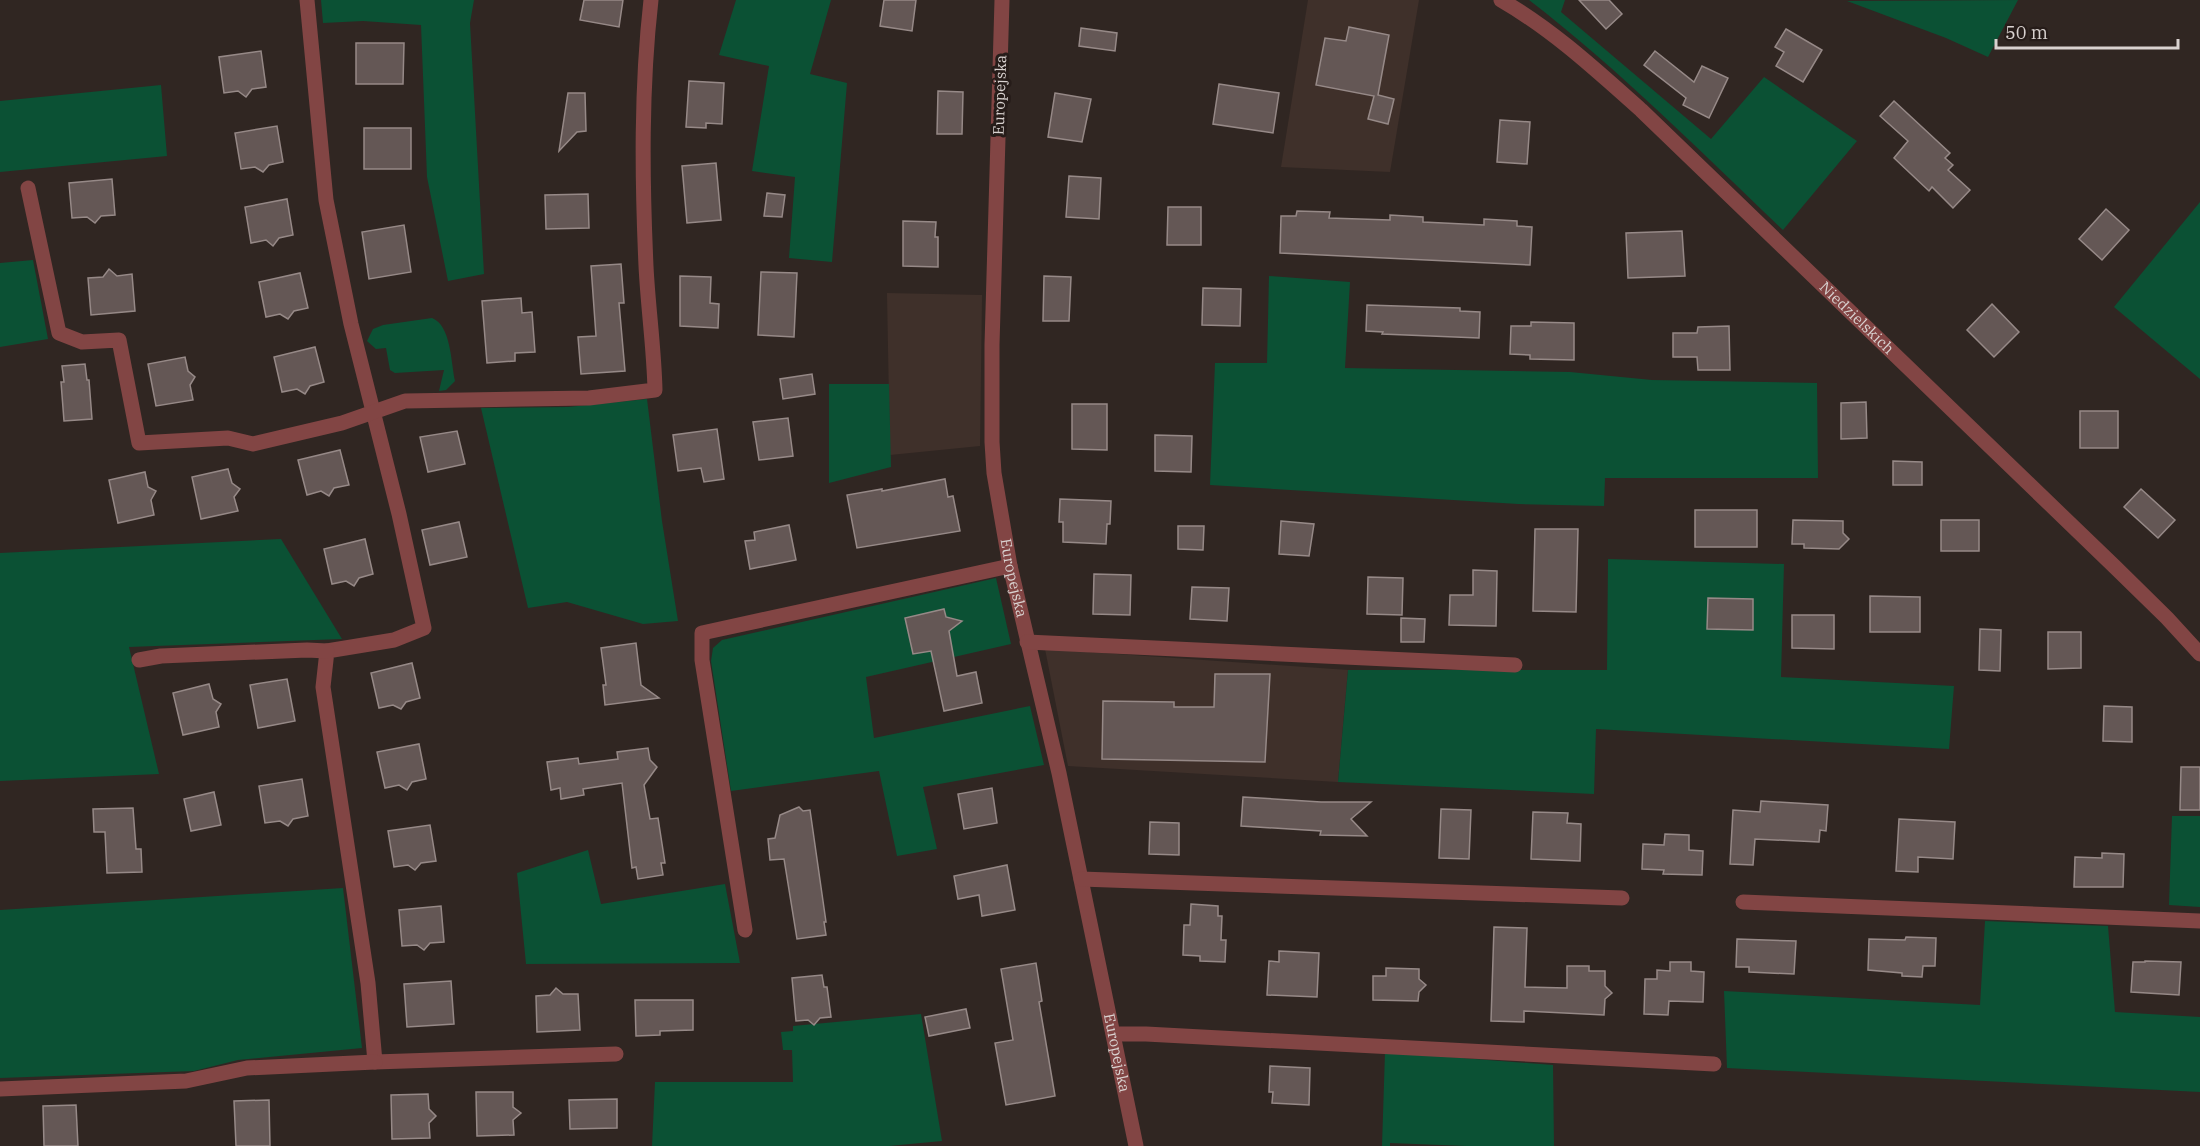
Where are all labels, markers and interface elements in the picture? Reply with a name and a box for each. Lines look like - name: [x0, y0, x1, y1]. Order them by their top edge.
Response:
- scale bar: [1996, 12, 2178, 50]
- text: 50 m: [2005, 21, 2048, 44]
- street label: Europejska: [989, 55, 1010, 135]
- street label: Niedzielskich: [1816, 277, 1898, 358]
- street label: Europejska: [996, 537, 1032, 619]
- street label: Europejska: [1100, 1011, 1135, 1094]

